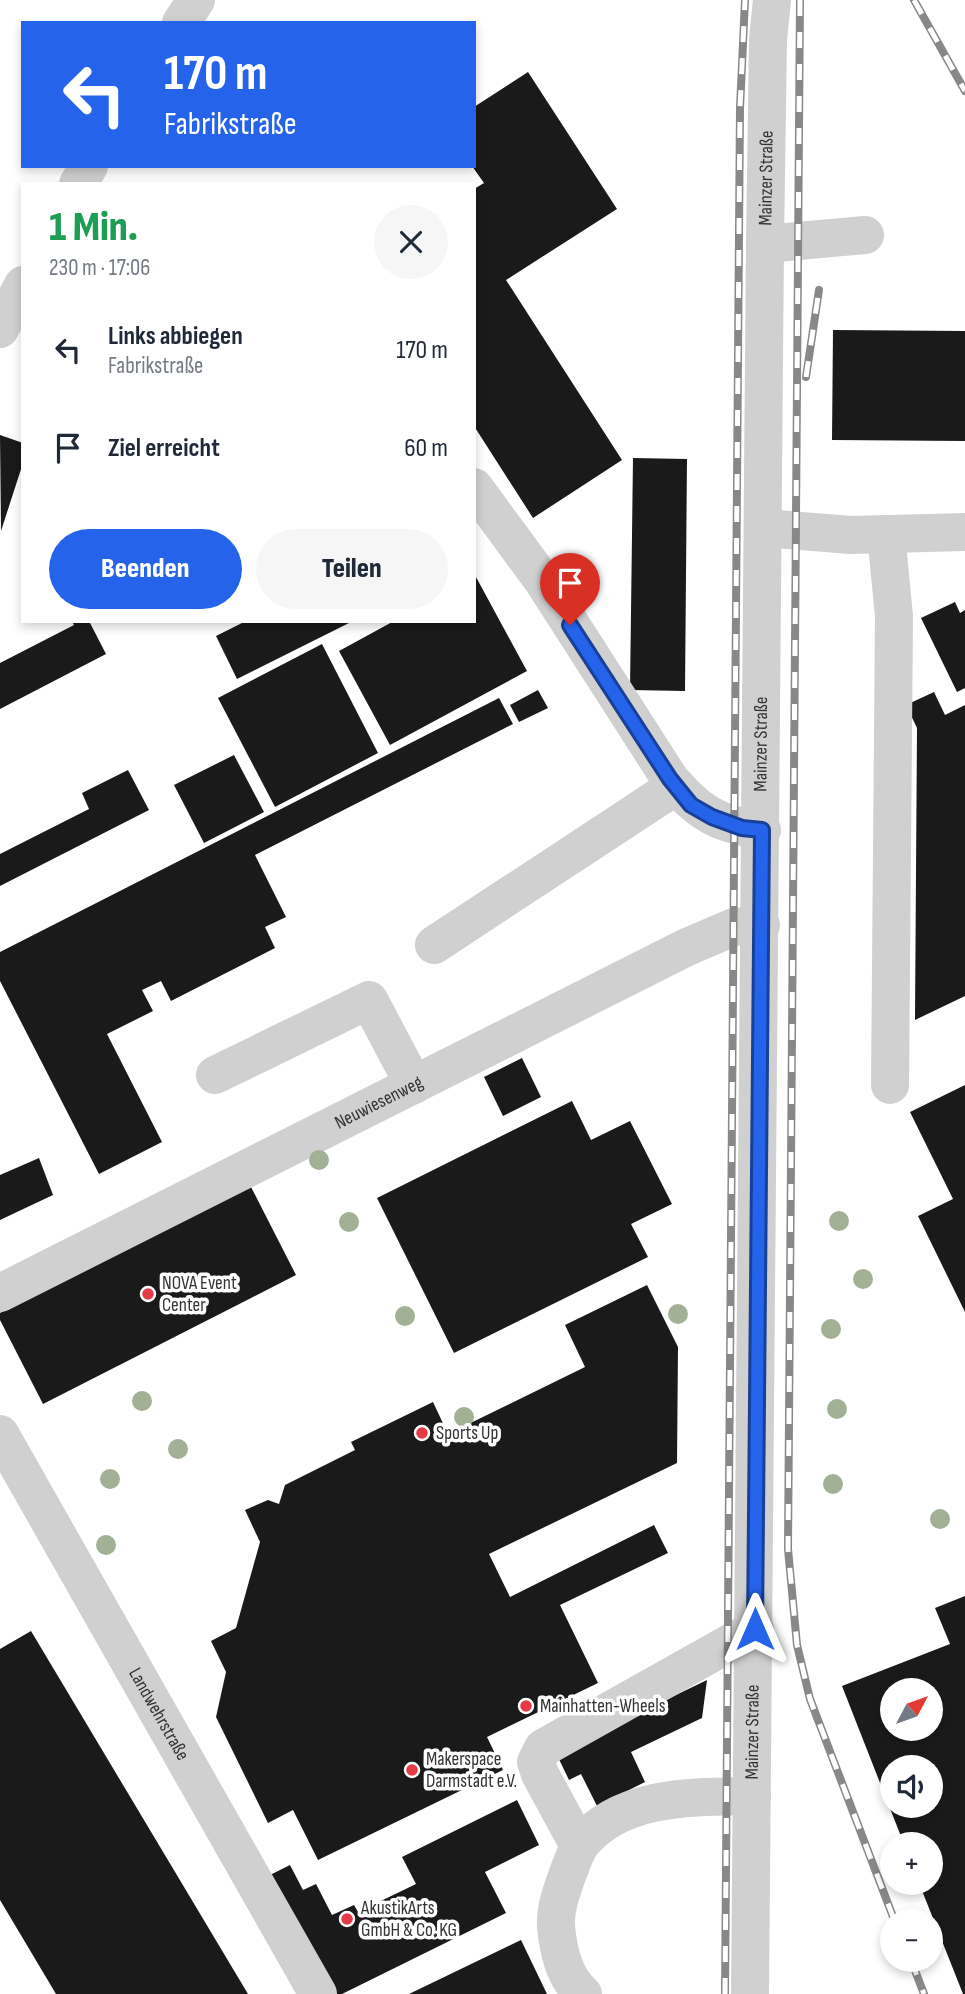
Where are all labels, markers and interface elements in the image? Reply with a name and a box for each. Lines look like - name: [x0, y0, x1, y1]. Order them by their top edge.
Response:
- text: 170 m: [164, 45, 268, 104]
- icon: left: [49, 49, 140, 140]
- text: Fabrikstraße: [164, 105, 297, 144]
- street label: Mainzer Straße: [754, 130, 778, 226]
- text: 1 Min.: [49, 202, 138, 253]
- button: close: [374, 205, 448, 279]
- text: 230 m · 17:06: [49, 254, 150, 282]
- text: Links abbiegen: [108, 321, 243, 352]
- icon: left: [49, 331, 87, 369]
- text: 170 m: [396, 335, 448, 366]
- text: Fabrikstraße: [108, 352, 203, 380]
- icon: arrive: [49, 429, 87, 467]
- text: Ziel erreicht: [108, 433, 220, 464]
- text: 60 m: [404, 433, 448, 464]
- button: Beenden: [49, 529, 242, 609]
- button: Teilen: [256, 529, 448, 609]
- pin: [540, 553, 600, 625]
- icon: arrive: [551, 564, 589, 602]
- street label: Mainzer Straße: [749, 696, 773, 792]
- street label: Neuwiesenweg: [331, 1070, 427, 1134]
- place label: NOVA Event Center: [162, 1272, 237, 1317]
- marker: NOVA Event Center: [140, 1286, 156, 1302]
- place label: Sports Up: [436, 1422, 498, 1445]
- marker: Sports Up: [414, 1425, 430, 1441]
- position arrow: [718, 1592, 792, 1666]
- street label: Landwehrstraße: [124, 1664, 194, 1764]
- north arrow: [880, 1678, 943, 1741]
- map controls: [880, 1678, 943, 1972]
- street label: Mainzer Straße: [740, 1684, 764, 1780]
- place label: Mainhatten-Wheels: [540, 1695, 666, 1718]
- marker: Mainhatten-Wheels: [518, 1698, 534, 1714]
- place label: Makerspace Darmstadt e.V.: [426, 1748, 517, 1793]
- button: sound: [880, 1755, 943, 1818]
- marker: Makerspace Darmstadt e.V.: [404, 1762, 420, 1778]
- button: +: [880, 1832, 943, 1895]
- place label: AkustikArts GmbH & Co. KG: [360, 1897, 457, 1942]
- button: −: [880, 1909, 943, 1972]
- marker: AkustikArts GmbH & Co. KG: [339, 1911, 355, 1927]

